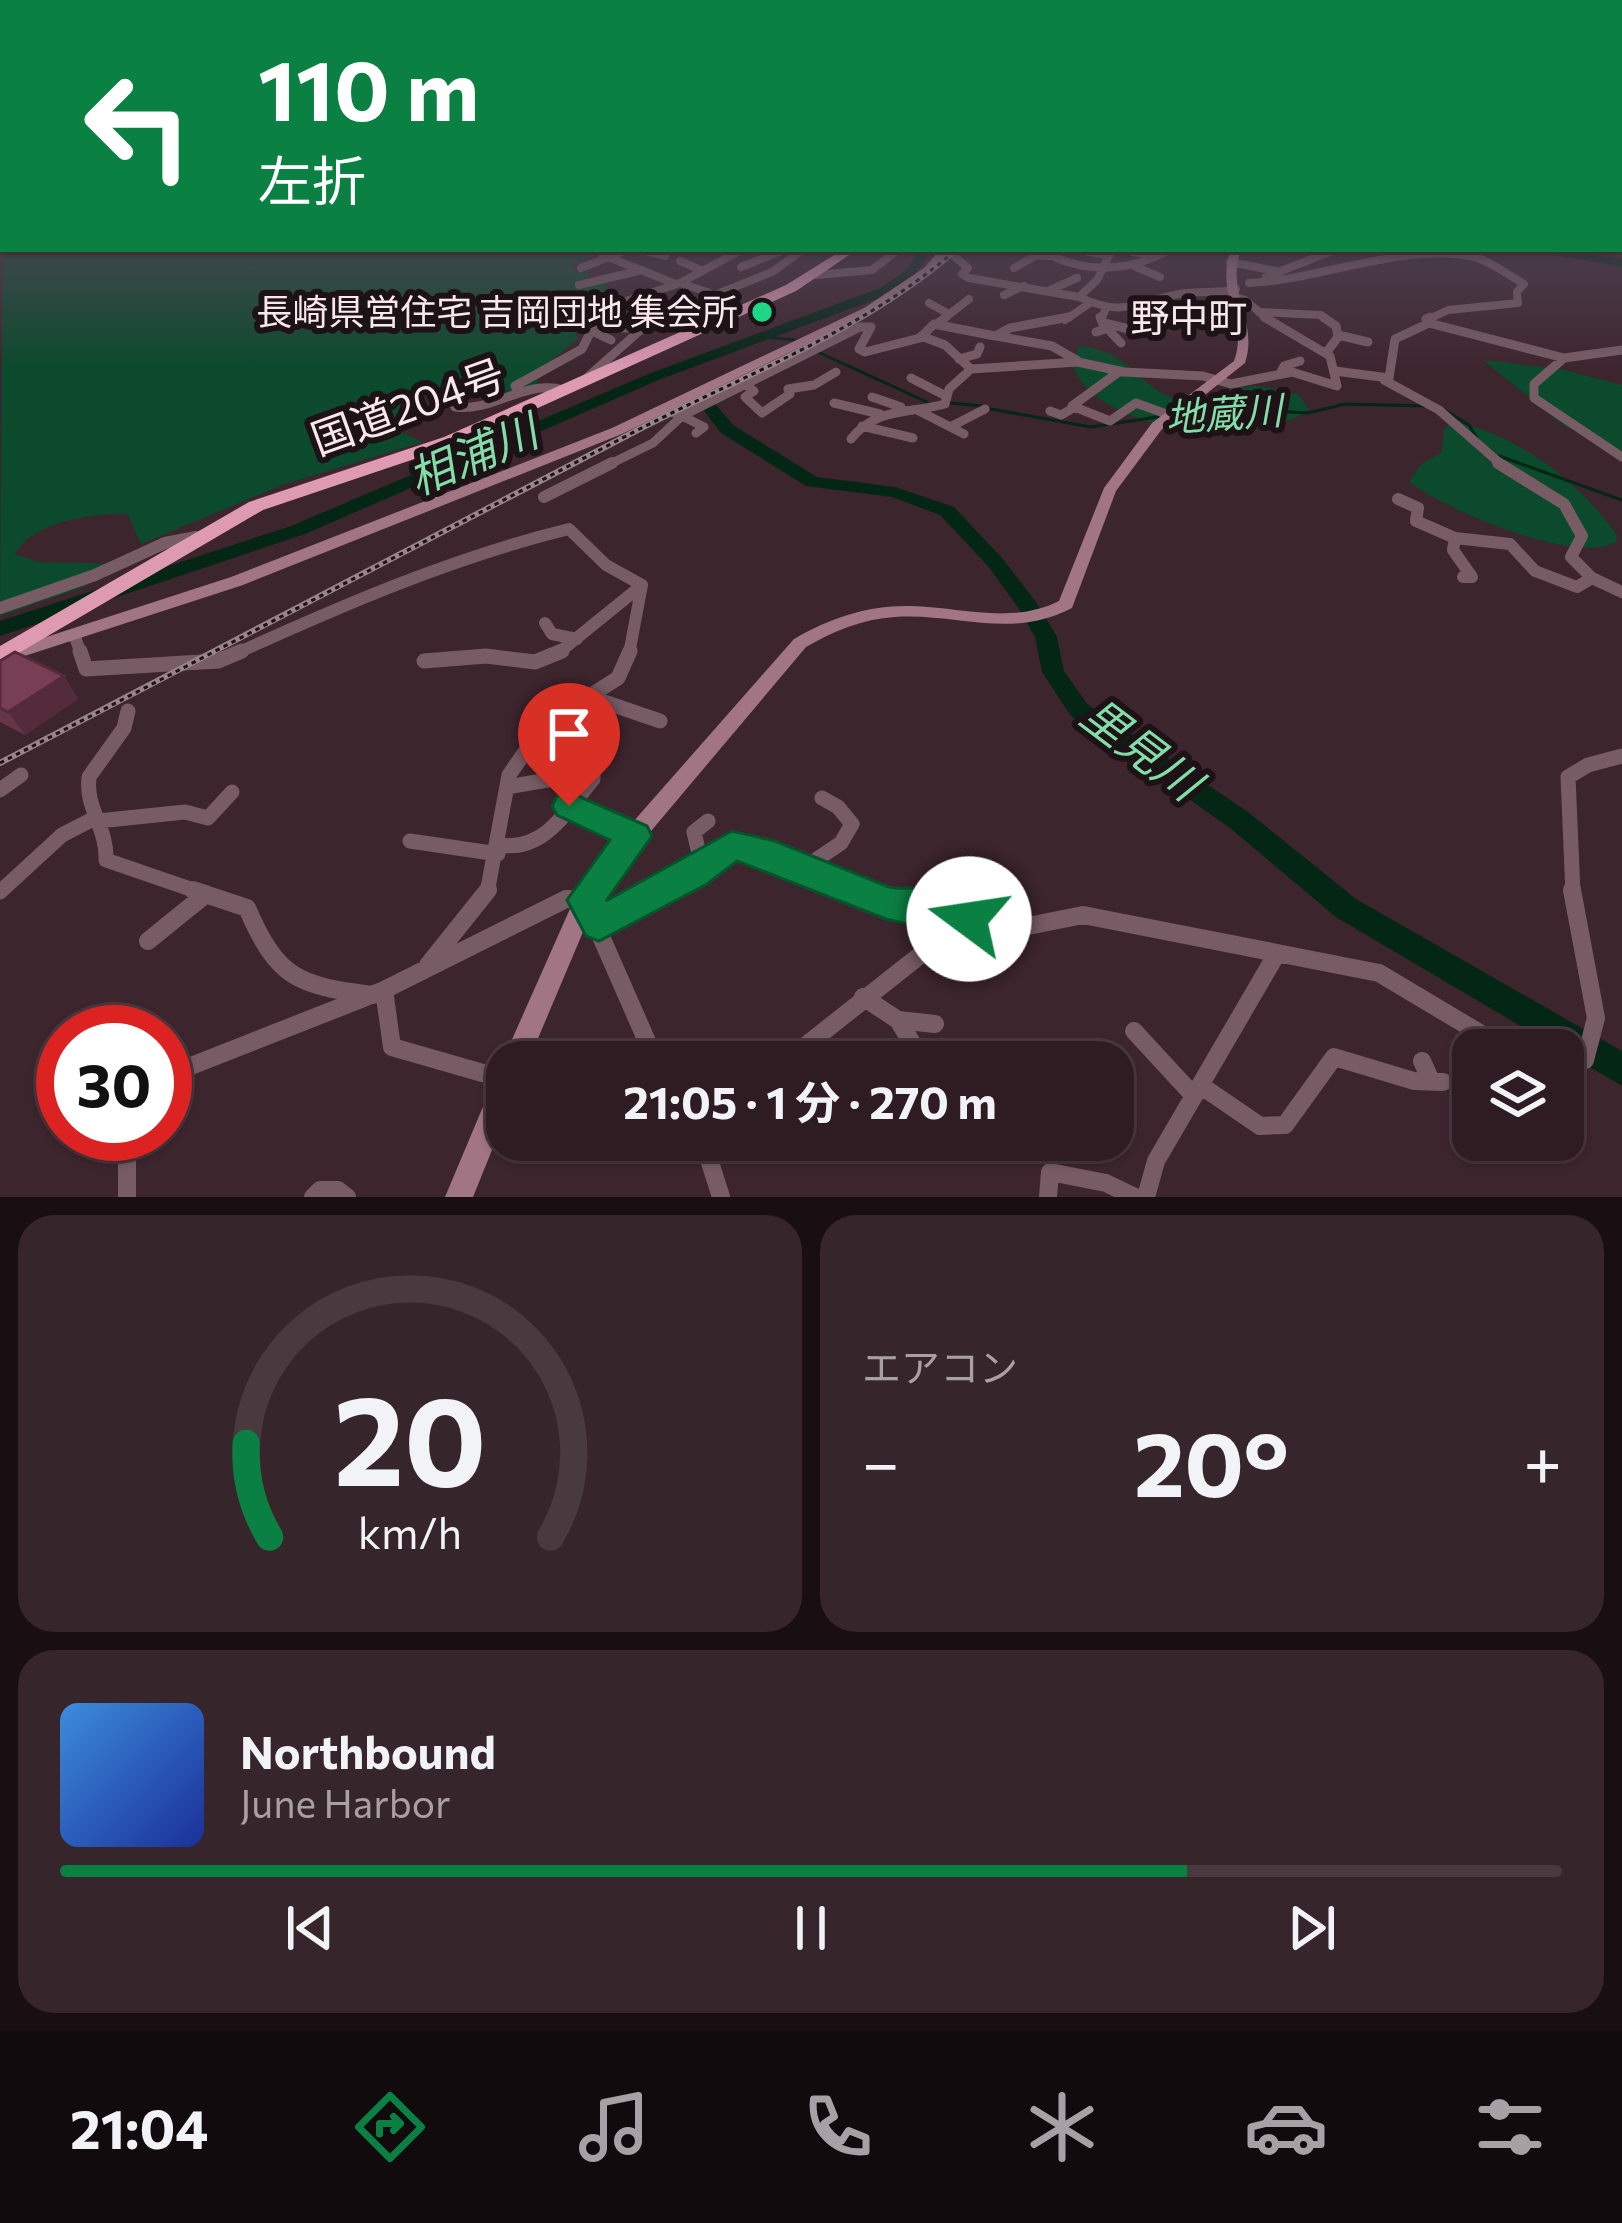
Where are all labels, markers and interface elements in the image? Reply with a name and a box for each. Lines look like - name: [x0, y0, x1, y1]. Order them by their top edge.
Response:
- text: 110 m: [258, 36, 479, 138]
- icon: left: [60, 48, 216, 204]
- text: 左折: [258, 146, 366, 212]
- place label: 長崎県営住宅 吉岡団地 集会所: [256, 288, 738, 332]
- district label: 野中町: [1130, 292, 1248, 340]
- marker: 長崎県営住宅 吉岡団地 集会所: [749, 299, 775, 325]
- street label: 国道204号: [304, 346, 511, 464]
- water label: 地蔵川: [1164, 384, 1288, 440]
- water label: 相浦川: [399, 399, 549, 504]
- pin: [518, 683, 620, 806]
- water label: 里見川: [1072, 684, 1216, 812]
- icon: arrive: [536, 701, 602, 767]
- position arrow: [906, 856, 1032, 982]
- speed limit sign: 30: [36, 1005, 192, 1161]
- map controls: [1452, 1029, 1584, 1161]
- button: layers: [1452, 1029, 1584, 1161]
- text: 21:05 · 1 分 · 270 m: [623, 1073, 997, 1128]
- text: エアコン: [862, 1342, 1018, 1390]
- text: 20: [333, 1359, 487, 1512]
- text: 20°: [1134, 1405, 1289, 1516]
- text: −: [862, 1420, 900, 1501]
- text: +: [1523, 1420, 1562, 1501]
- text: km/h: [358, 1504, 462, 1557]
- text: Northbound: [240, 1723, 496, 1778]
- text: June Harbor: [240, 1778, 451, 1826]
- icon: previous: [277, 1895, 343, 1961]
- icon: pause: [778, 1895, 844, 1961]
- icon: next: [1279, 1895, 1345, 1961]
- icon: directions: [348, 2085, 432, 2169]
- icon: music: [572, 2085, 656, 2169]
- icon: phone: [796, 2085, 880, 2169]
- icon: climate: [1020, 2085, 1104, 2169]
- icon: car: [1244, 2085, 1328, 2169]
- icon: filters: [1468, 2085, 1552, 2169]
- text: 21:04: [70, 2094, 208, 2160]

